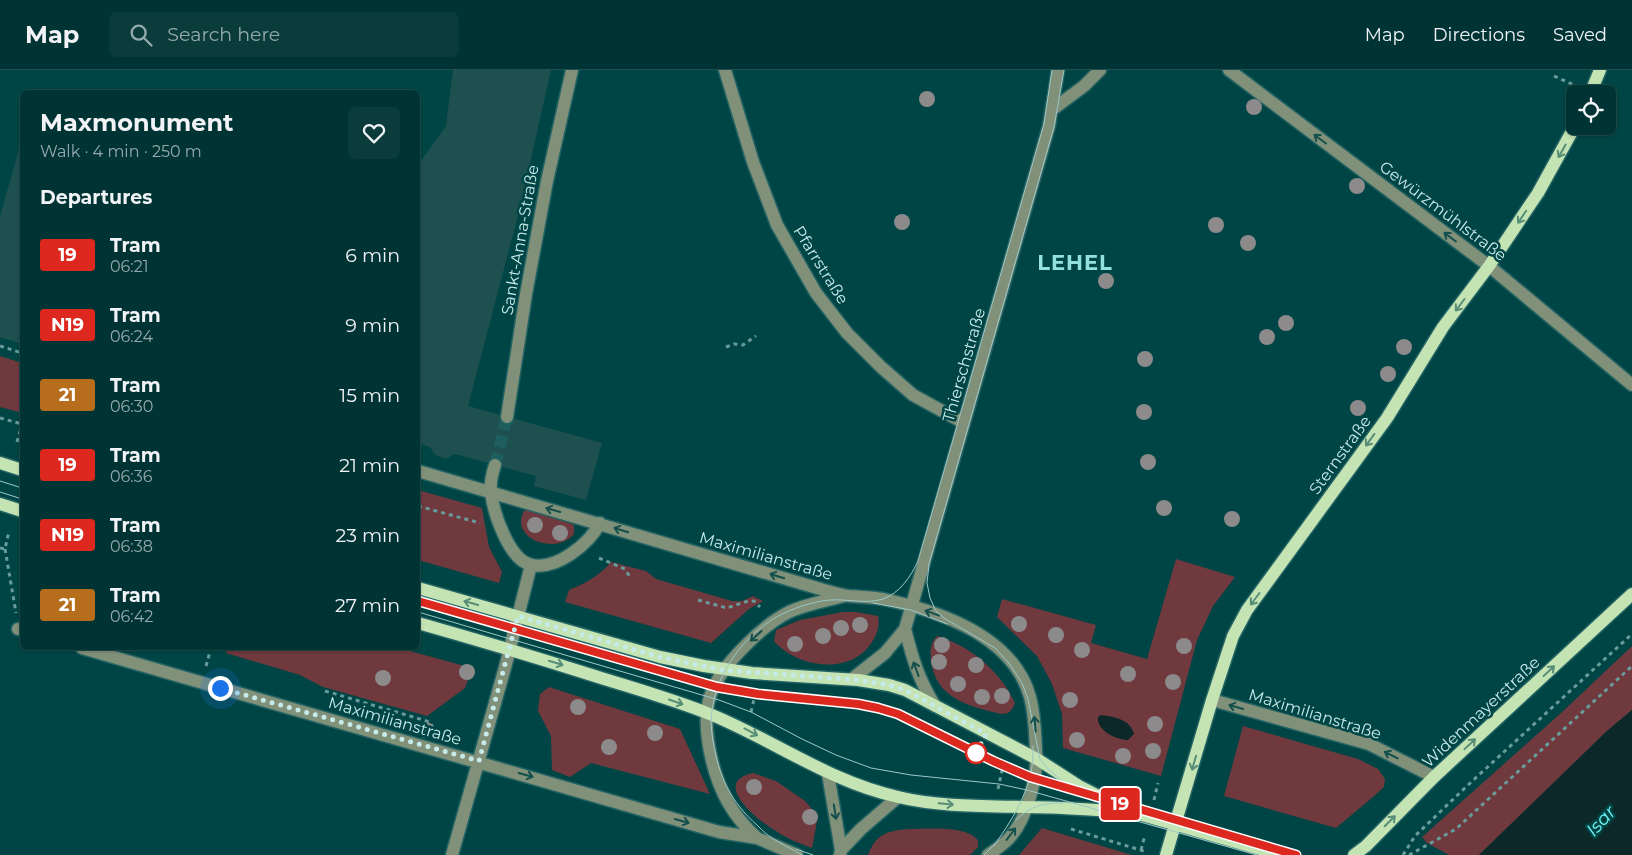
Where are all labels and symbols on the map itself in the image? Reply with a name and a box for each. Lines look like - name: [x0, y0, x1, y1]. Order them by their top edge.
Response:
- one-way arrow: [1313, 134, 1327, 144]
- one-way arrow: [1557, 143, 1566, 158]
- street label: Gewürzmühlstraße: [1376, 157, 1510, 265]
- street label: Sankt-Anna-Straße: [497, 163, 543, 317]
- one-way arrow: [1517, 210, 1527, 224]
- street label: Pfarrstraße: [789, 222, 853, 308]
- one-way arrow: [1444, 231, 1457, 242]
- district label: LEHEL: [1037, 250, 1113, 275]
- one-way arrow: [1455, 298, 1465, 312]
- street label: Thierschstraße: [939, 306, 989, 424]
- street label: Sternstraße: [1305, 412, 1375, 498]
- one-way arrow: [1365, 433, 1375, 447]
- one-way arrow: [546, 504, 562, 514]
- one-way arrow: [614, 524, 630, 534]
- street label: Maximilianstraße: [697, 528, 835, 584]
- one-way arrow: [769, 570, 785, 580]
- one-way arrow: [1250, 592, 1261, 605]
- one-way arrow: [464, 598, 480, 607]
- one-way arrow: [925, 608, 940, 617]
- one-way arrow: [749, 630, 762, 642]
- street label: Widenmayerstraße: [1418, 653, 1544, 771]
- one-way arrow: [548, 659, 564, 669]
- one-way arrow: [911, 662, 920, 677]
- one-way arrow: [1542, 665, 1555, 677]
- your location: [208, 676, 233, 701]
- street label: Maximilianstraße: [1246, 685, 1384, 743]
- street label: Maximilianstraße: [326, 693, 464, 749]
- one-way arrow: [668, 698, 683, 707]
- one-way arrow: [1228, 702, 1244, 711]
- one-way arrow: [1030, 717, 1039, 733]
- one-way arrow: [743, 728, 758, 737]
- one-way arrow: [1464, 738, 1477, 750]
- unlabelled marker: [965, 742, 987, 764]
- one-way arrow: [1383, 750, 1398, 760]
- one-way arrow: [1189, 754, 1198, 770]
- one-way arrow: [517, 771, 533, 781]
- line badge: 19: [1098, 788, 1142, 820]
- one-way arrow: [938, 799, 954, 809]
- water label: Isar: [1581, 801, 1621, 841]
- one-way arrow: [830, 803, 840, 819]
- one-way arrow: [673, 816, 689, 826]
- one-way arrow: [1383, 816, 1395, 828]
- one-way arrow: [1006, 828, 1017, 841]

